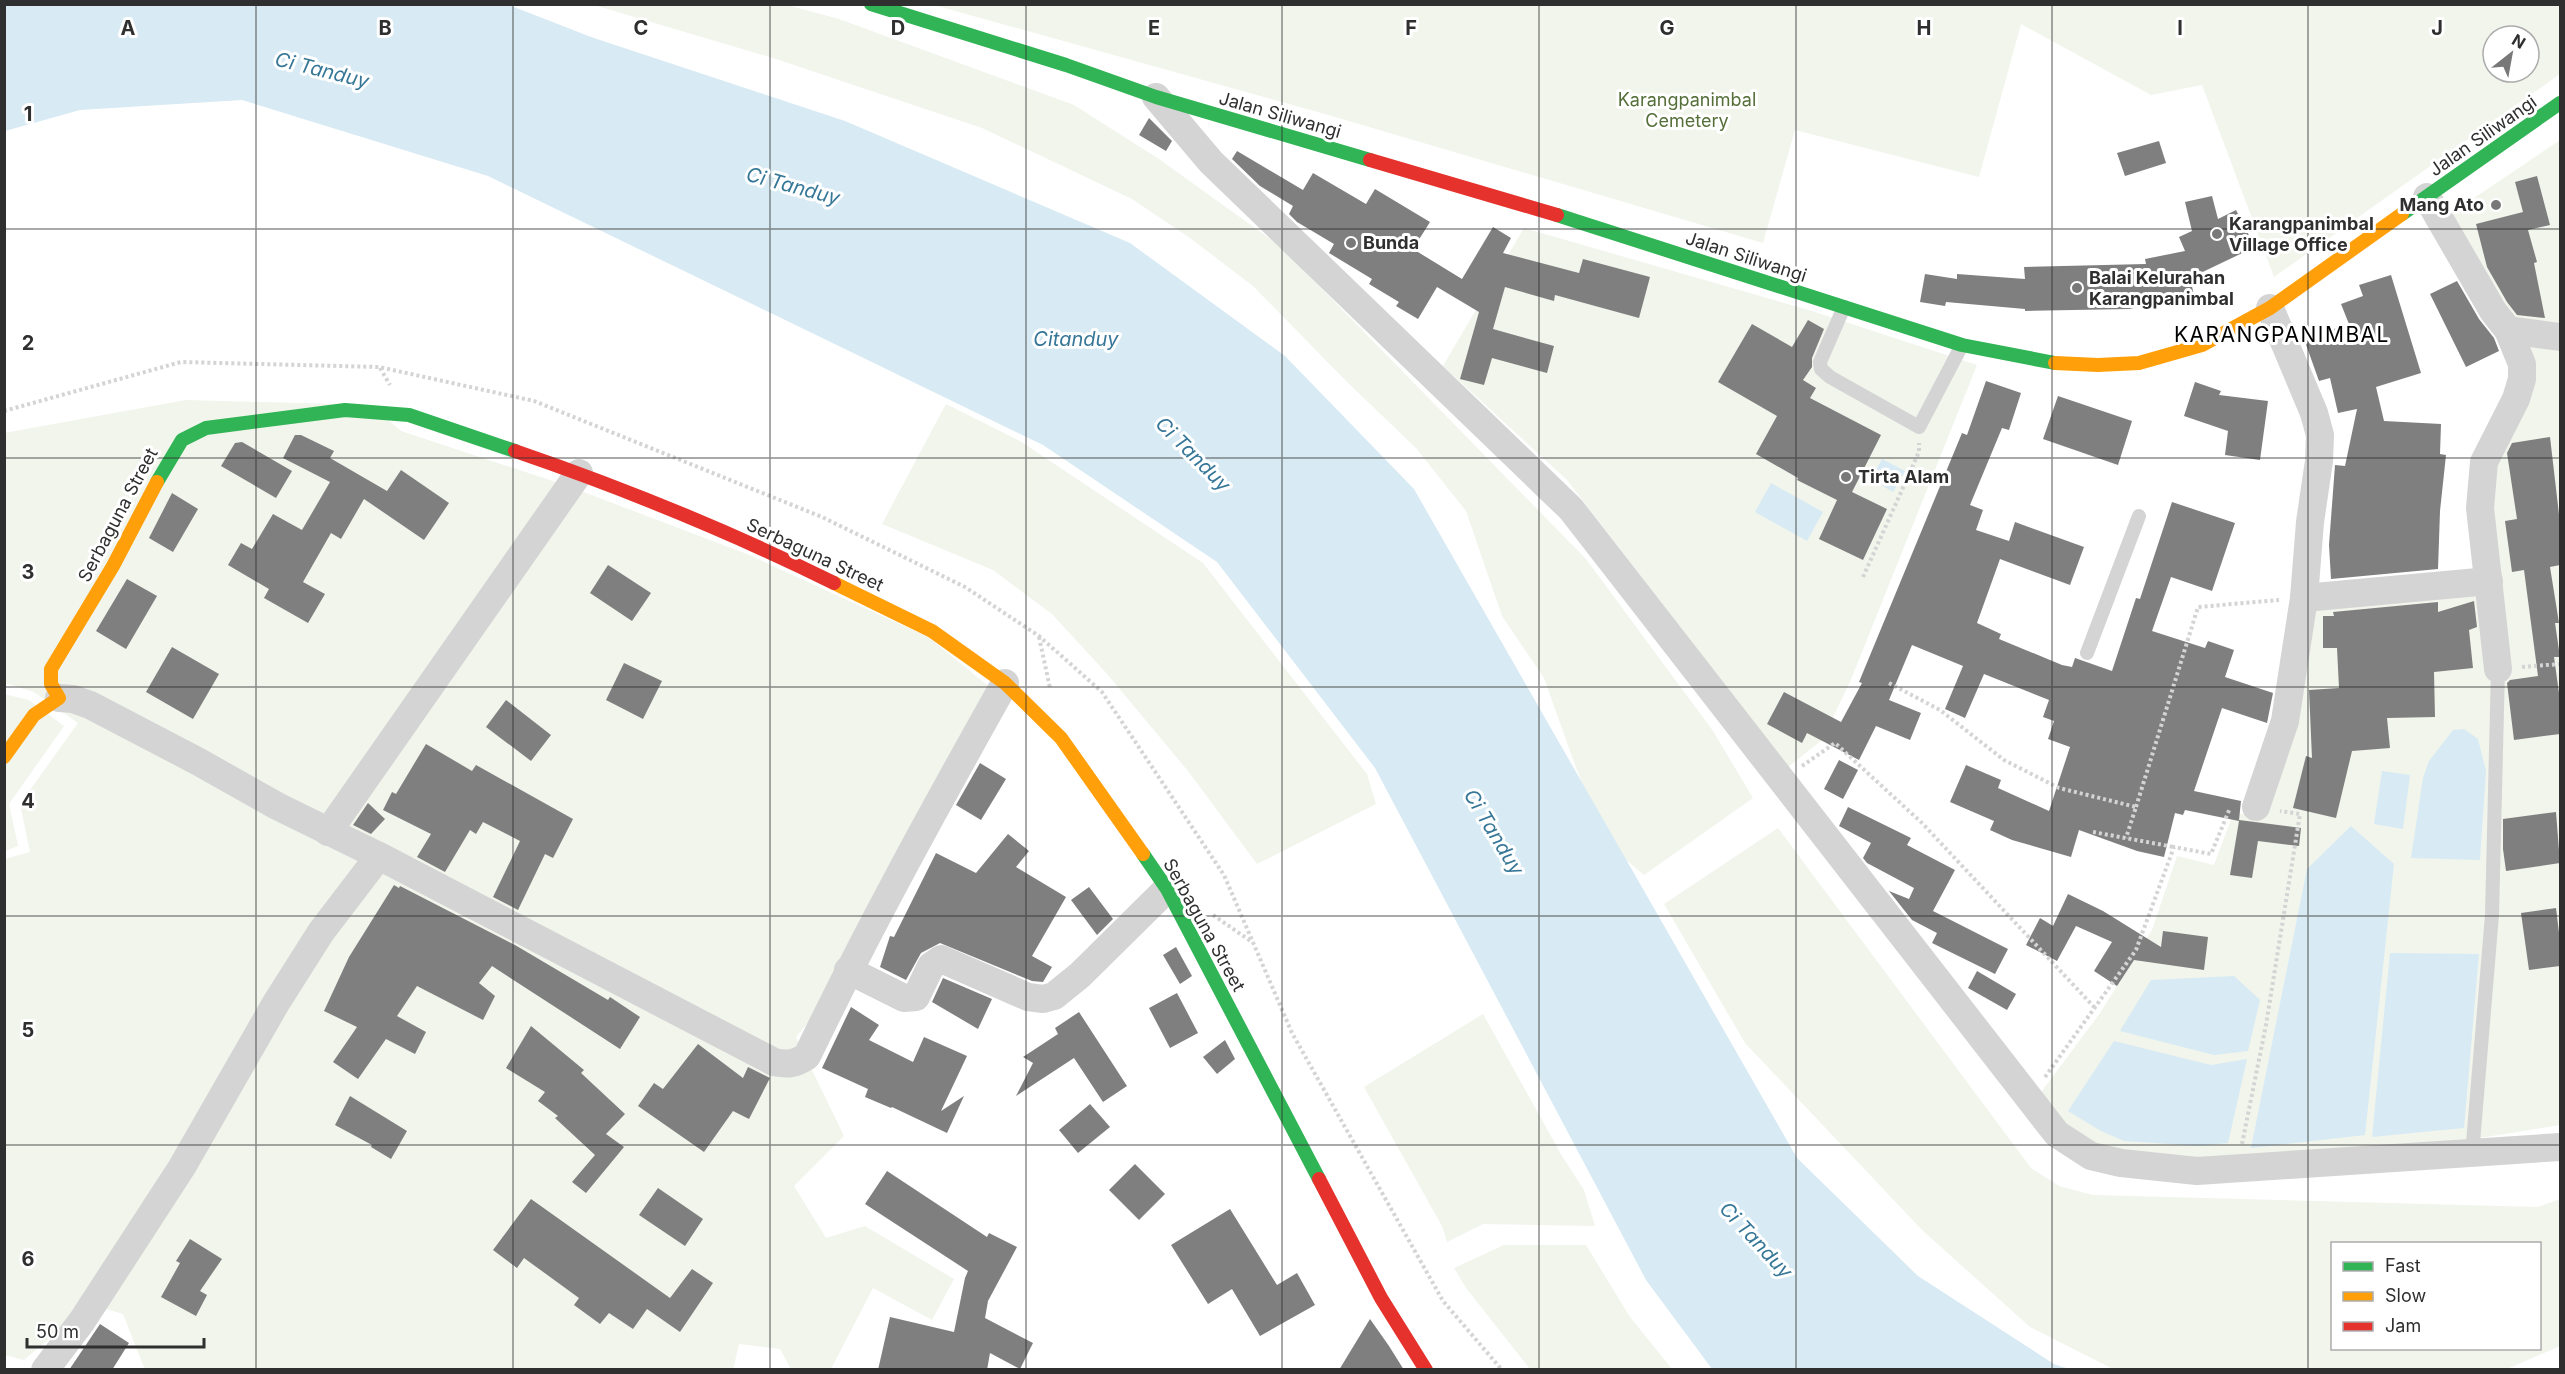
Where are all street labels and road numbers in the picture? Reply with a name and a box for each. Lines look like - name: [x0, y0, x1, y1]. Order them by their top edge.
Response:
- street label: Jalan Siliwangi: [1217, 87, 1344, 142]
- street label: Jalan Siliwangi: [2425, 91, 2540, 180]
- street label: Jalan Siliwangi: [1683, 227, 1809, 286]
- street label: Serbaguna Street: [73, 444, 162, 585]
- street label: Serbaguna Street: [743, 514, 887, 596]
- street label: Serbaguna Street: [1159, 855, 1250, 995]

